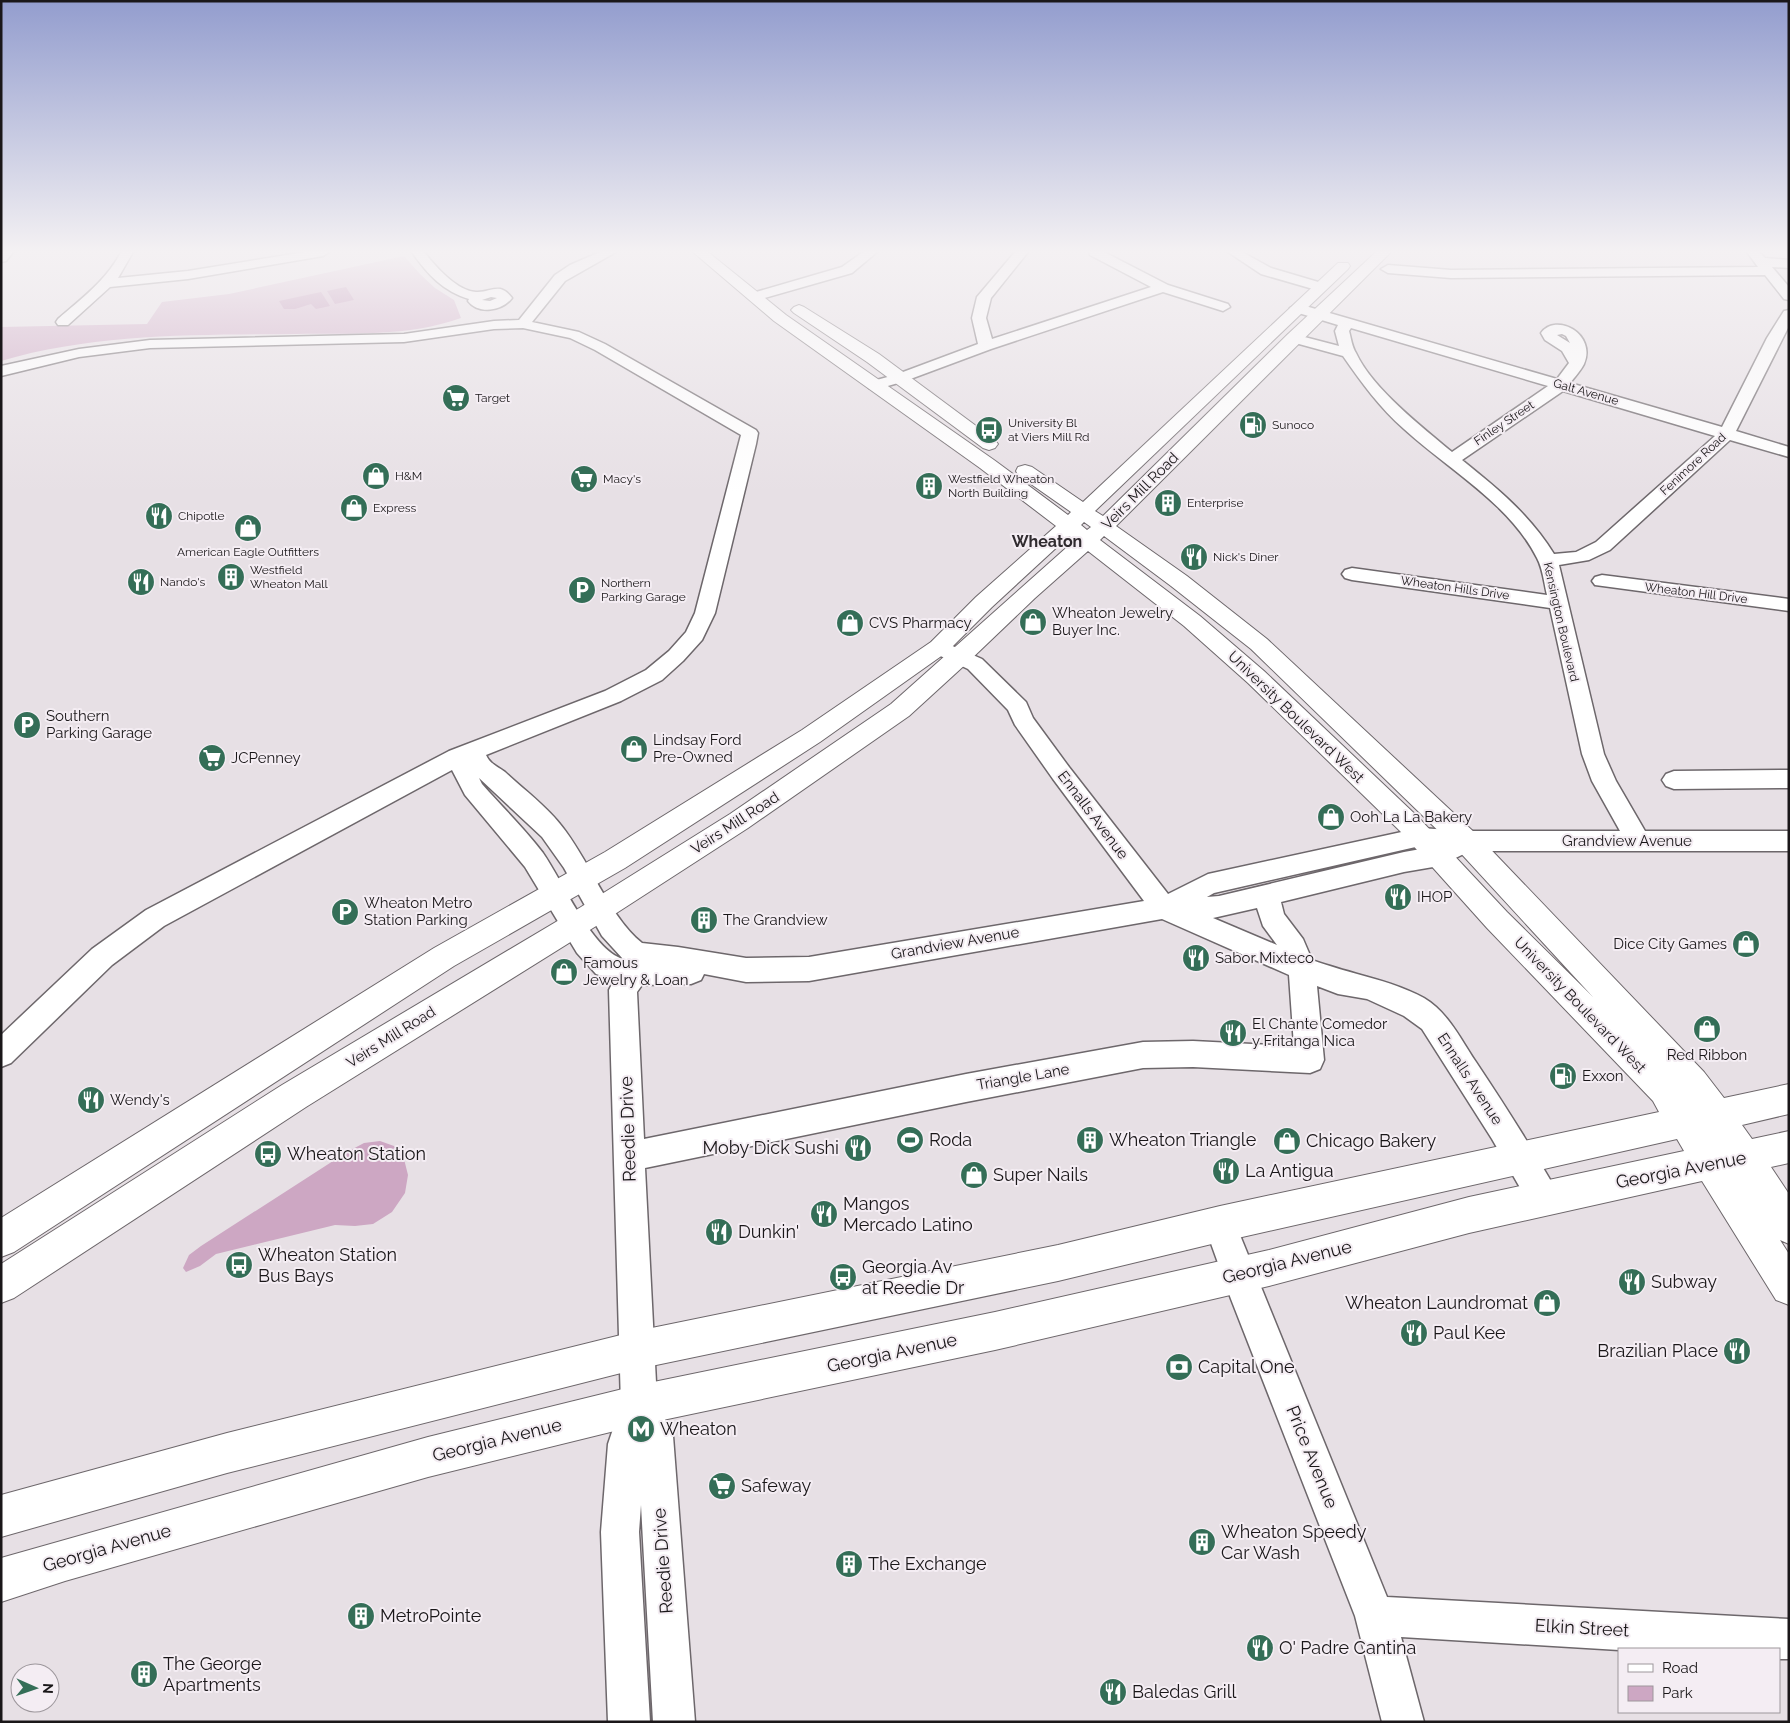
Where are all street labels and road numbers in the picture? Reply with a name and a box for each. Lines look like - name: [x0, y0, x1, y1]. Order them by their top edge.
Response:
- street label: Galt Avenue: [1552, 376, 1620, 408]
- street label: Finley Street: [1471, 398, 1537, 448]
- street label: Fenimore Road: [1657, 430, 1729, 498]
- street label: Veirs Mill Road: [1098, 449, 1182, 533]
- street label: Kensington Boulevard: [1540, 561, 1582, 683]
- street label: Wheaton Hills Drive: [1400, 573, 1510, 603]
- street label: Wheaton Hill Drive: [1644, 580, 1748, 606]
- street label: University Boulevard West: [1224, 647, 1368, 787]
- street label: Ennalls Avenue: [1054, 767, 1132, 863]
- street label: Veirs Mill Road: [688, 788, 782, 858]
- street label: Grandview Avenue: [1562, 832, 1692, 850]
- street label: Grandview Avenue: [889, 923, 1021, 963]
- street label: University Boulevard West: [1510, 933, 1650, 1077]
- street label: Veirs Mill Road: [343, 1002, 439, 1072]
- street label: Ennalls Avenue: [1434, 1030, 1507, 1129]
- street label: Triangle Lane: [975, 1060, 1071, 1094]
- street label: Reedie Drive: [615, 1075, 640, 1182]
- street label: Georgia Avenue: [1614, 1146, 1748, 1192]
- street label: Georgia Avenue: [1220, 1235, 1354, 1288]
- street label: Georgia Avenue: [825, 1328, 959, 1377]
- street label: Price Avenue: [1282, 1402, 1343, 1512]
- street label: Georgia Avenue: [430, 1413, 564, 1466]
- street label: Reedie Drive: [648, 1507, 677, 1615]
- street label: Georgia Avenue: [40, 1519, 174, 1576]
- street label: Elkin Street: [1534, 1615, 1630, 1640]

